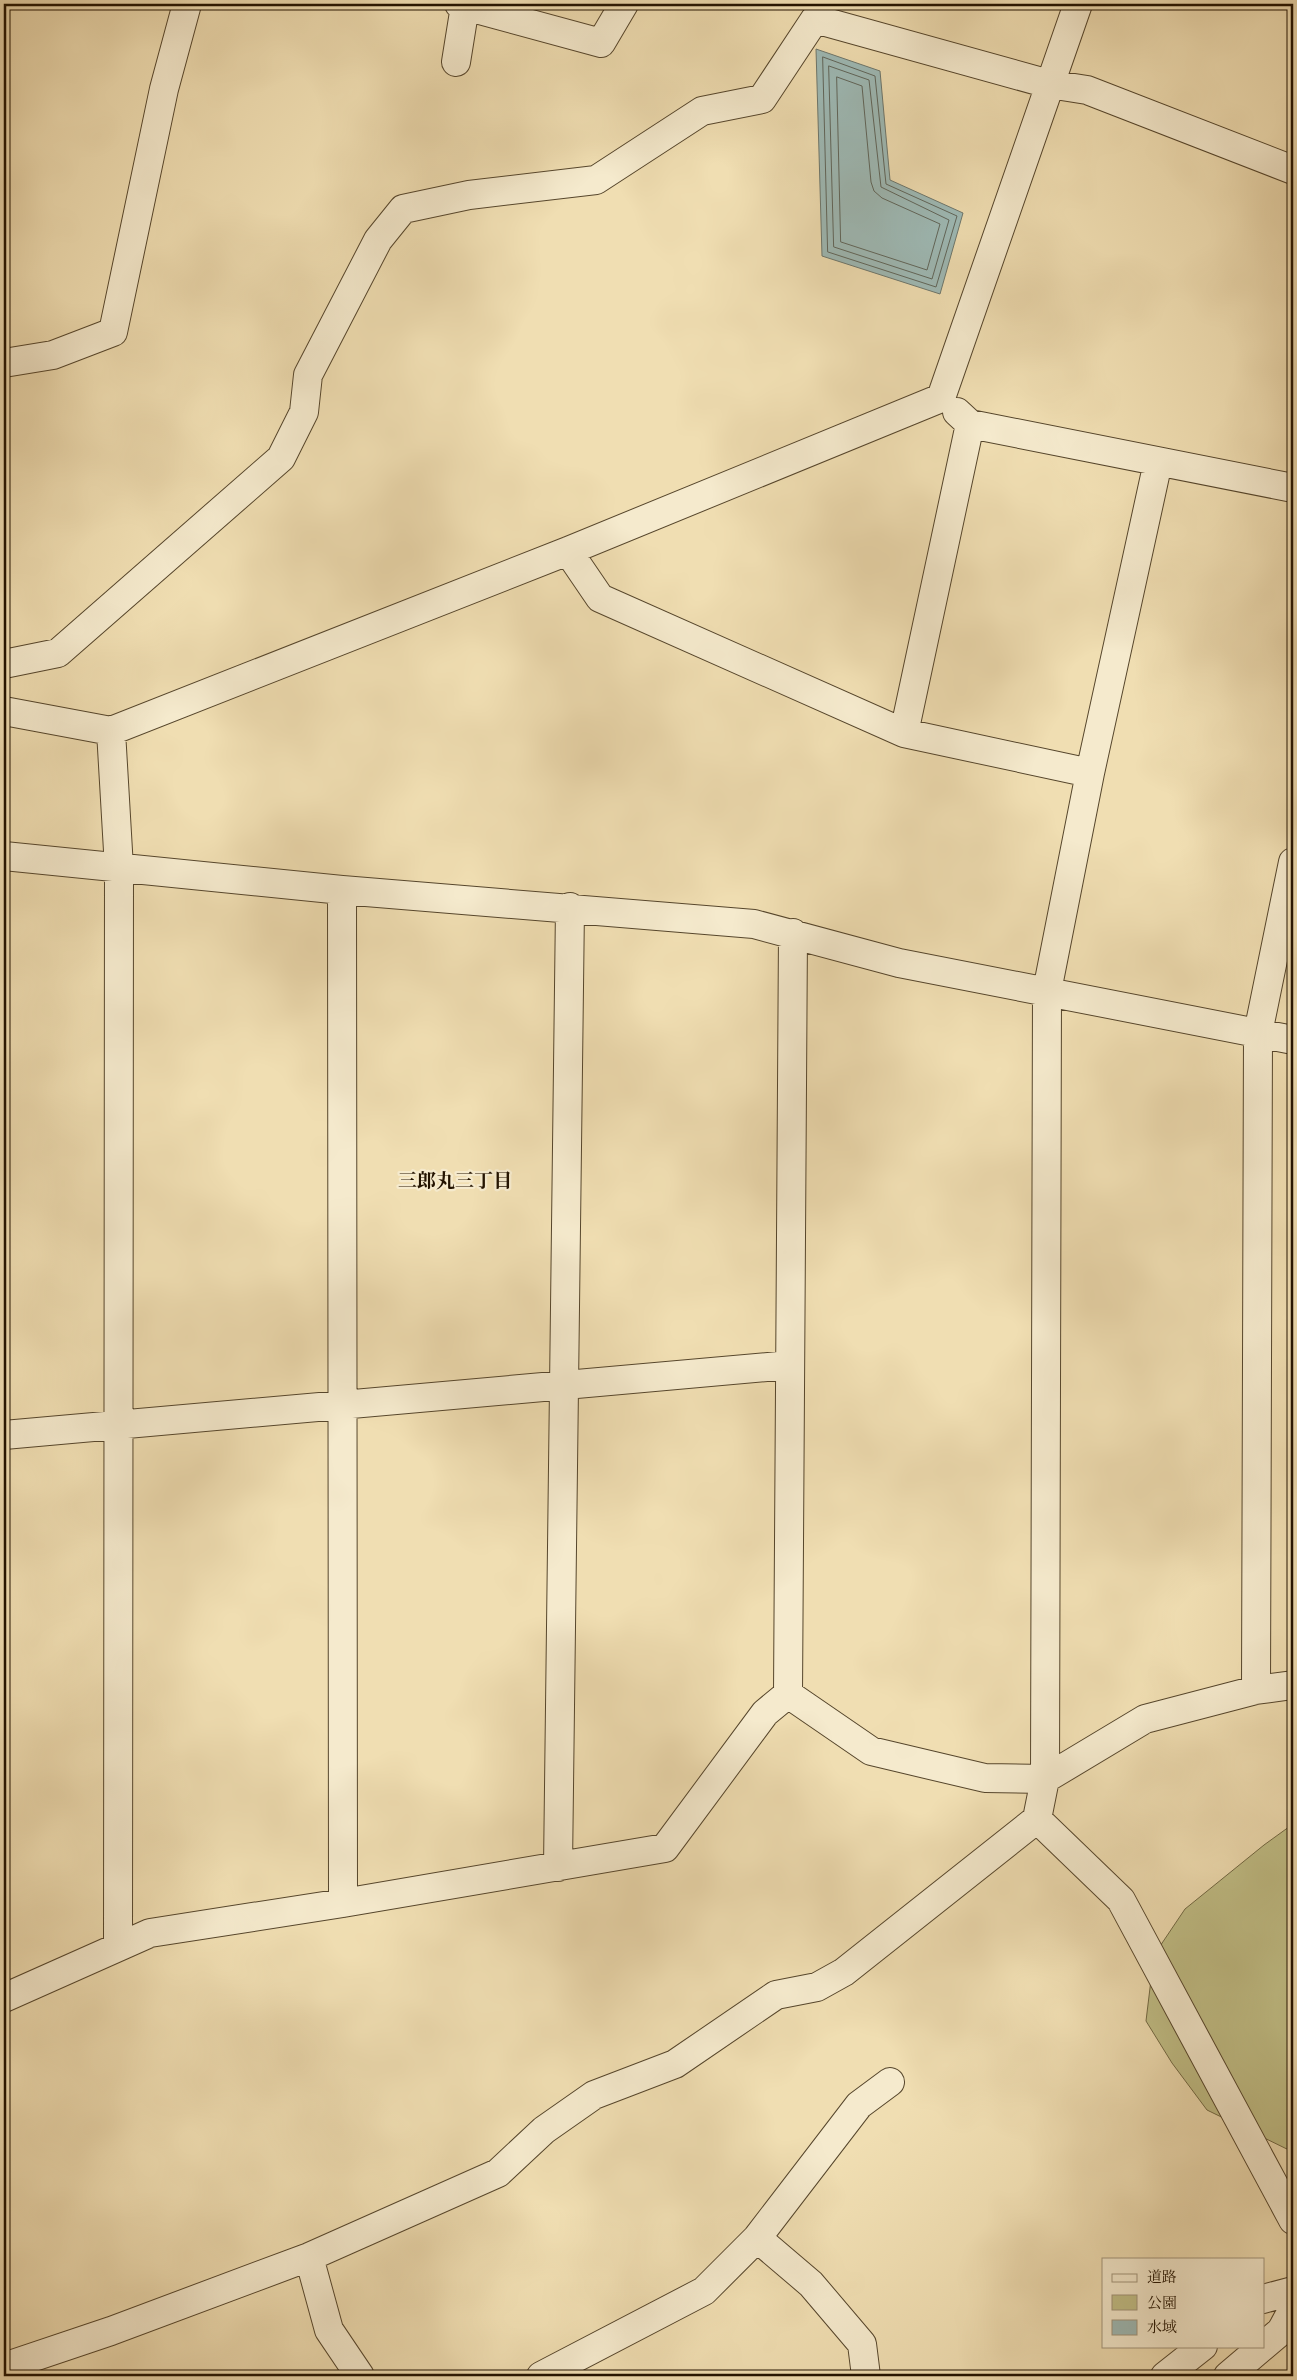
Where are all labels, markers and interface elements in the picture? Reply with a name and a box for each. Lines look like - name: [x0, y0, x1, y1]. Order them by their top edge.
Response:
- district label: 三郎丸三丁目: [398, 1166, 512, 1194]
- legend: [1102, 2258, 1264, 2348]
- text: 道路: [1147, 2266, 1177, 2287]
- text: 公園: [1147, 2292, 1177, 2313]
- text: 水域: [1147, 2316, 1177, 2337]

